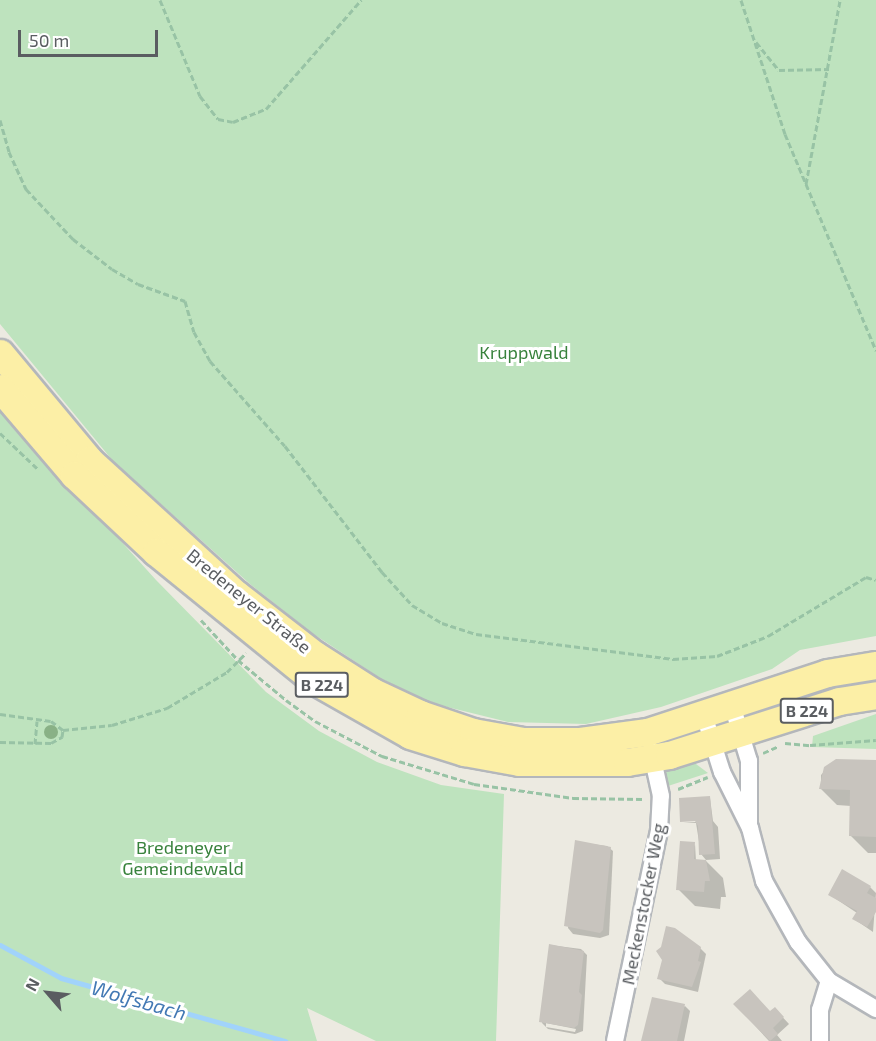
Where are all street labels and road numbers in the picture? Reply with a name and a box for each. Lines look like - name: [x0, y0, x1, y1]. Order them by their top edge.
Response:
- street label: Bredeneyer Straße: [182, 544, 316, 658]
- road number: B 224: [294, 672, 350, 698]
- road number: B 224: [778, 698, 836, 724]
- street label: Meckenstocker Weg: [617, 821, 669, 987]

